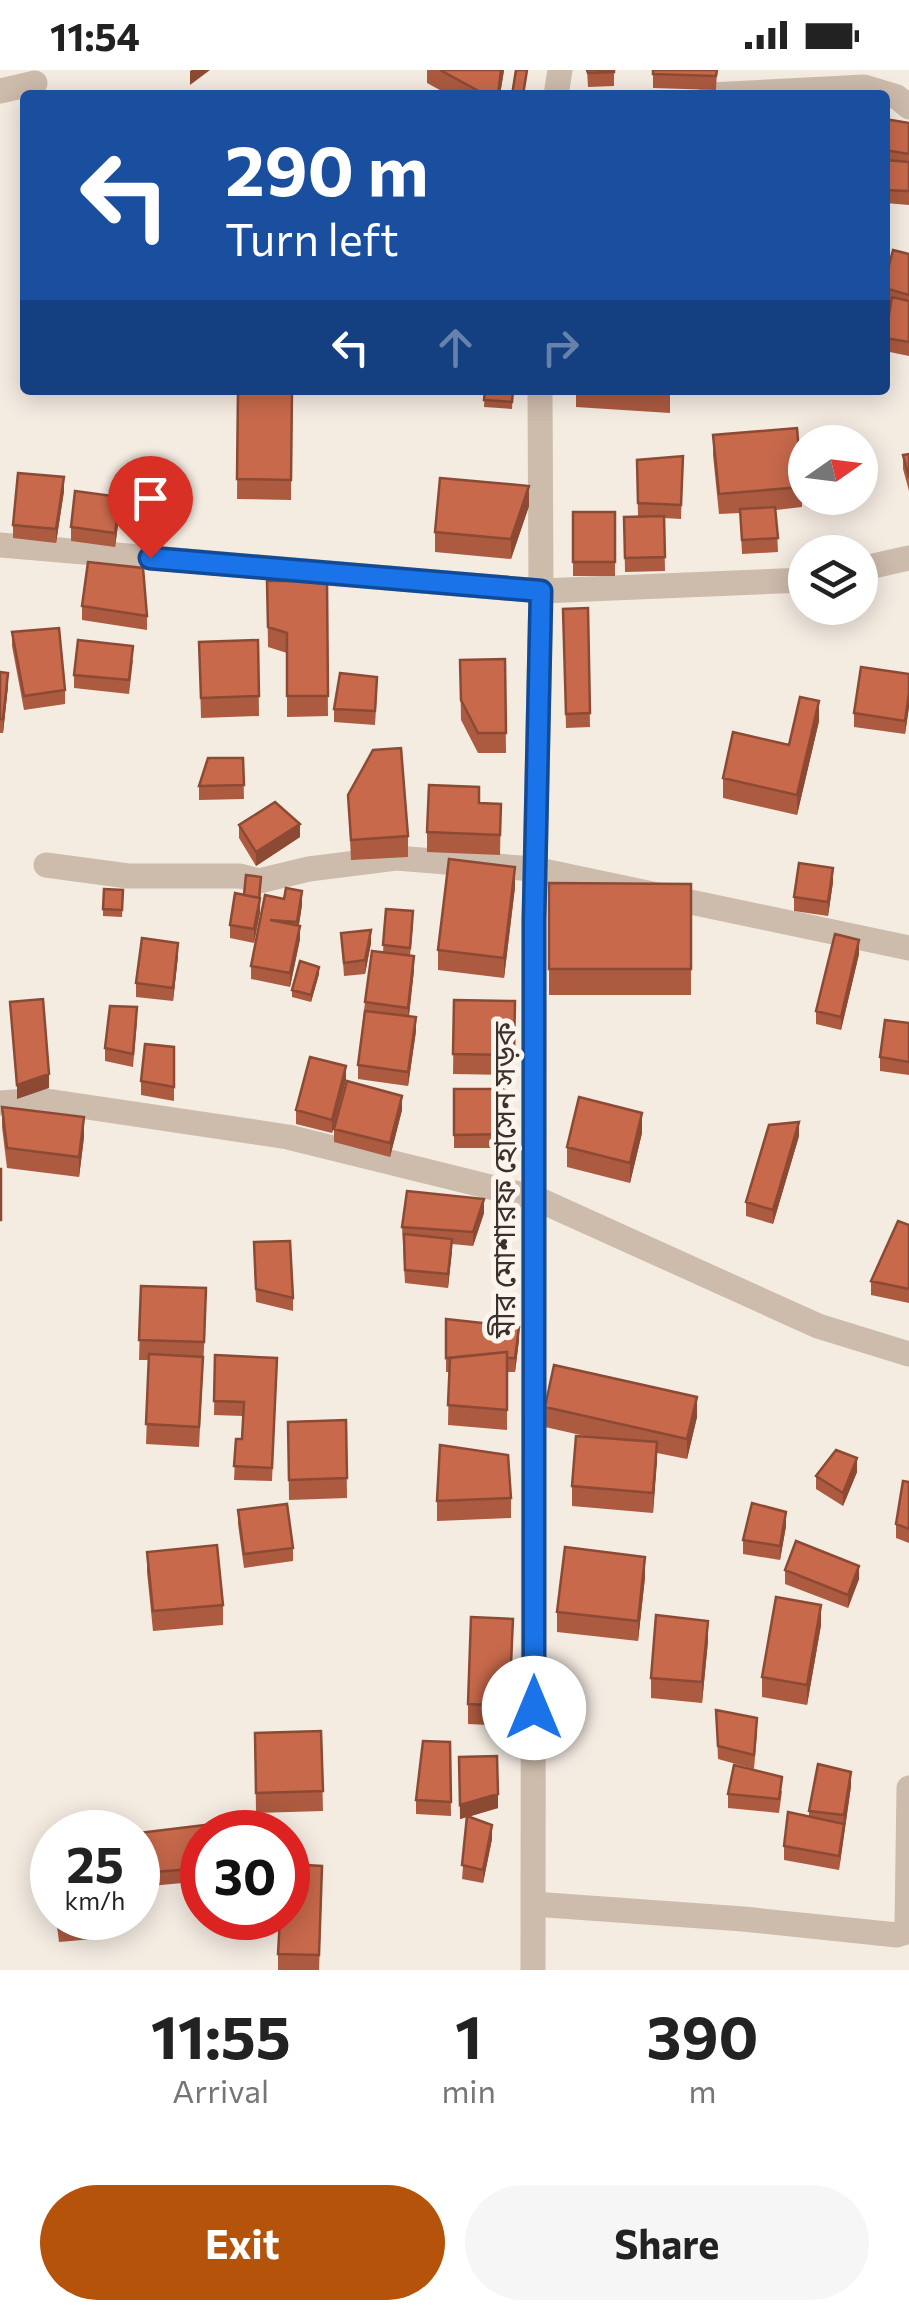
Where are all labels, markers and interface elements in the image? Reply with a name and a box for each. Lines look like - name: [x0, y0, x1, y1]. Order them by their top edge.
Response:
- text: 11:54: [50, 12, 140, 59]
- text: 290 m: [225, 125, 429, 210]
- icon: left: [60, 130, 190, 260]
- text: Turn left: [225, 210, 399, 265]
- icon: left: [323, 320, 378, 375]
- icon: ahead: [428, 320, 483, 375]
- icon: right: [533, 320, 588, 375]
- north arrow: [788, 425, 878, 515]
- map controls: [788, 425, 878, 625]
- pin: [108, 456, 193, 559]
- icon: arrive: [123, 471, 178, 526]
- button: layers: [788, 535, 878, 625]
- street label: মীর মোশারফ হোসেন সড়ক: [484, 1021, 521, 1339]
- position arrow: [482, 1656, 586, 1760]
- speed limit sign: 30: [180, 1810, 310, 1940]
- text: 25: [66, 1832, 124, 1893]
- text: km/h: [65, 1885, 125, 1915]
- text: 11:55: [151, 1998, 291, 2071]
- text: 1: [455, 1998, 482, 2071]
- text: 390: [647, 1998, 758, 2071]
- text: Arrival: [172, 2070, 269, 2110]
- text: min: [441, 2070, 496, 2110]
- text: m: [688, 2070, 716, 2110]
- button: Exit: [40, 2185, 445, 2300]
- button: Share: [465, 2185, 869, 2300]

